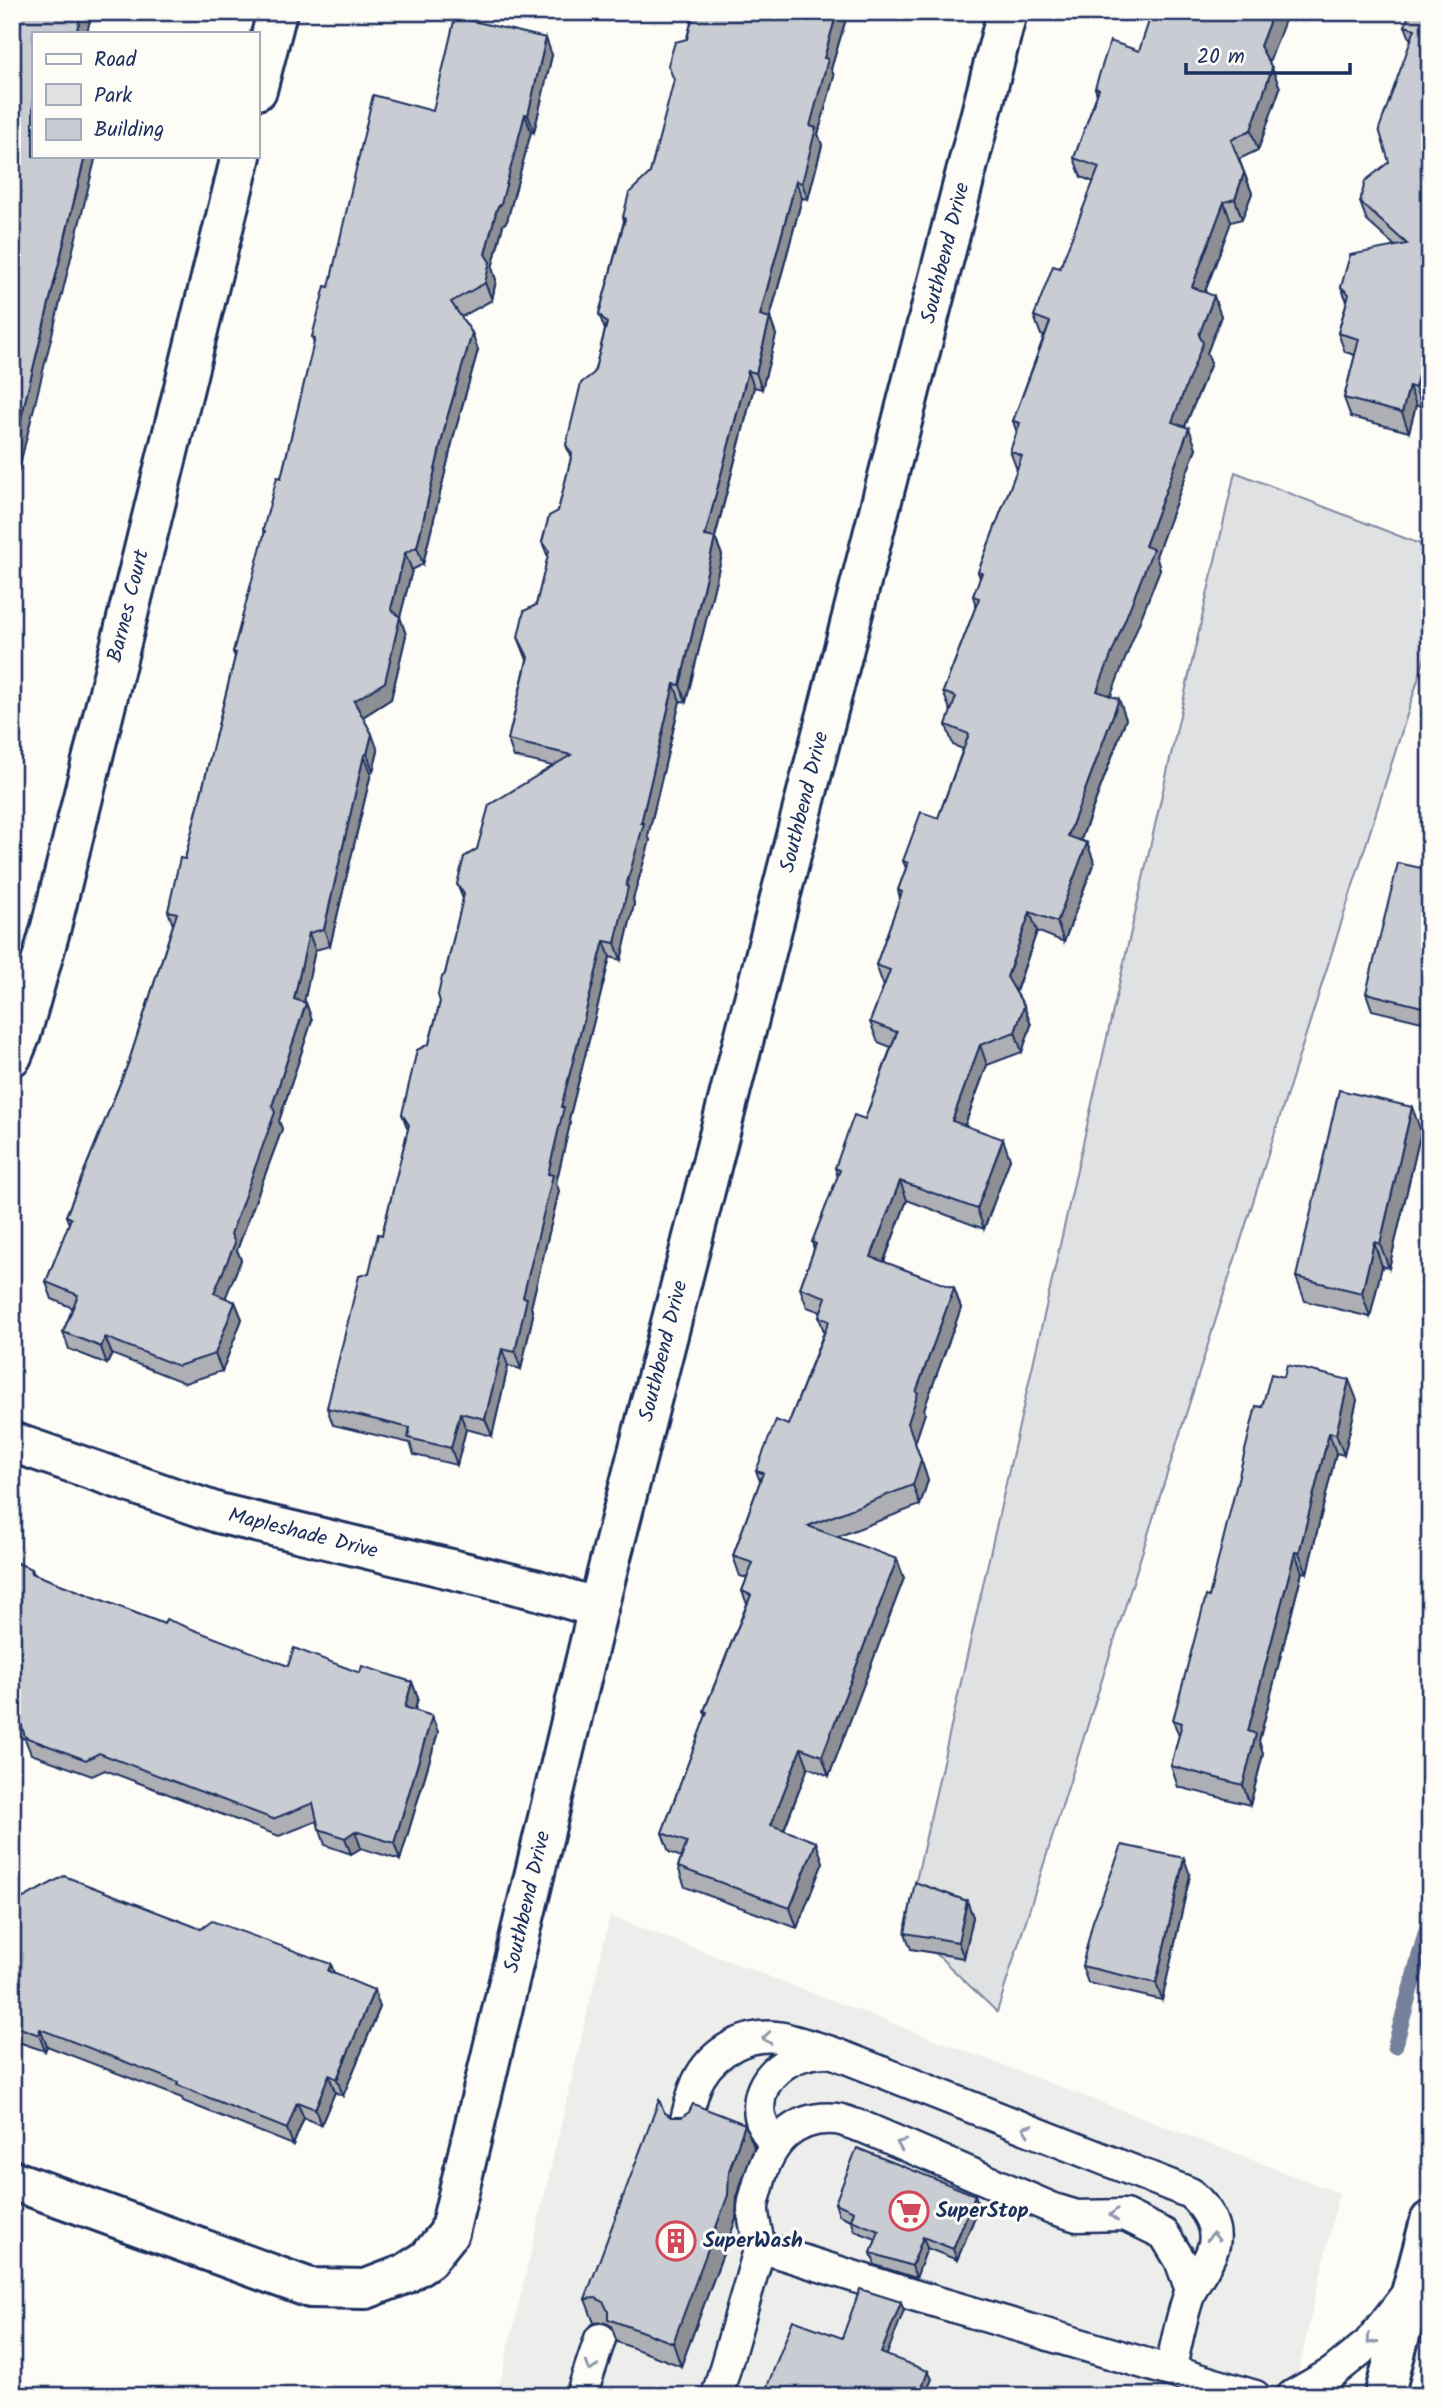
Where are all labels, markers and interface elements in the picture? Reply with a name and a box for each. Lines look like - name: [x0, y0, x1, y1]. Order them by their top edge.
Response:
- legend: [32, 32, 259, 158]
- scale bar: [1186, 32, 1351, 76]
- text: 20 m: [1197, 41, 1245, 74]
- text: Road: [94, 44, 137, 77]
- text: Park: [94, 80, 132, 113]
- text: Building: [94, 114, 164, 147]
- street label: Southbend Drive: [913, 178, 980, 327]
- street label: Barnes Court: [99, 545, 159, 666]
- street label: Southbend Drive: [772, 727, 839, 876]
- street label: Southbend Drive: [631, 1276, 698, 1425]
- street label: Mapleshade Drive: [225, 1499, 382, 1569]
- street label: Southbend Drive: [496, 1827, 560, 1976]
- one-way arrow: [761, 2031, 773, 2046]
- one-way arrow: [1022, 2123, 1034, 2137]
- one-way arrow: [896, 2138, 908, 2152]
- supermarket icon: SuperStop: [888, 2190, 930, 2232]
- place label: SuperStop: [936, 2195, 1029, 2228]
- one-way arrow: [1108, 2208, 1119, 2223]
- building icon: SuperWash: [655, 2220, 697, 2262]
- place label: SuperWash: [703, 2225, 803, 2258]
- one-way arrow: [1205, 2231, 1220, 2242]
- one-way arrow: [1366, 2332, 1379, 2345]
- one-way arrow: [584, 2361, 599, 2373]

